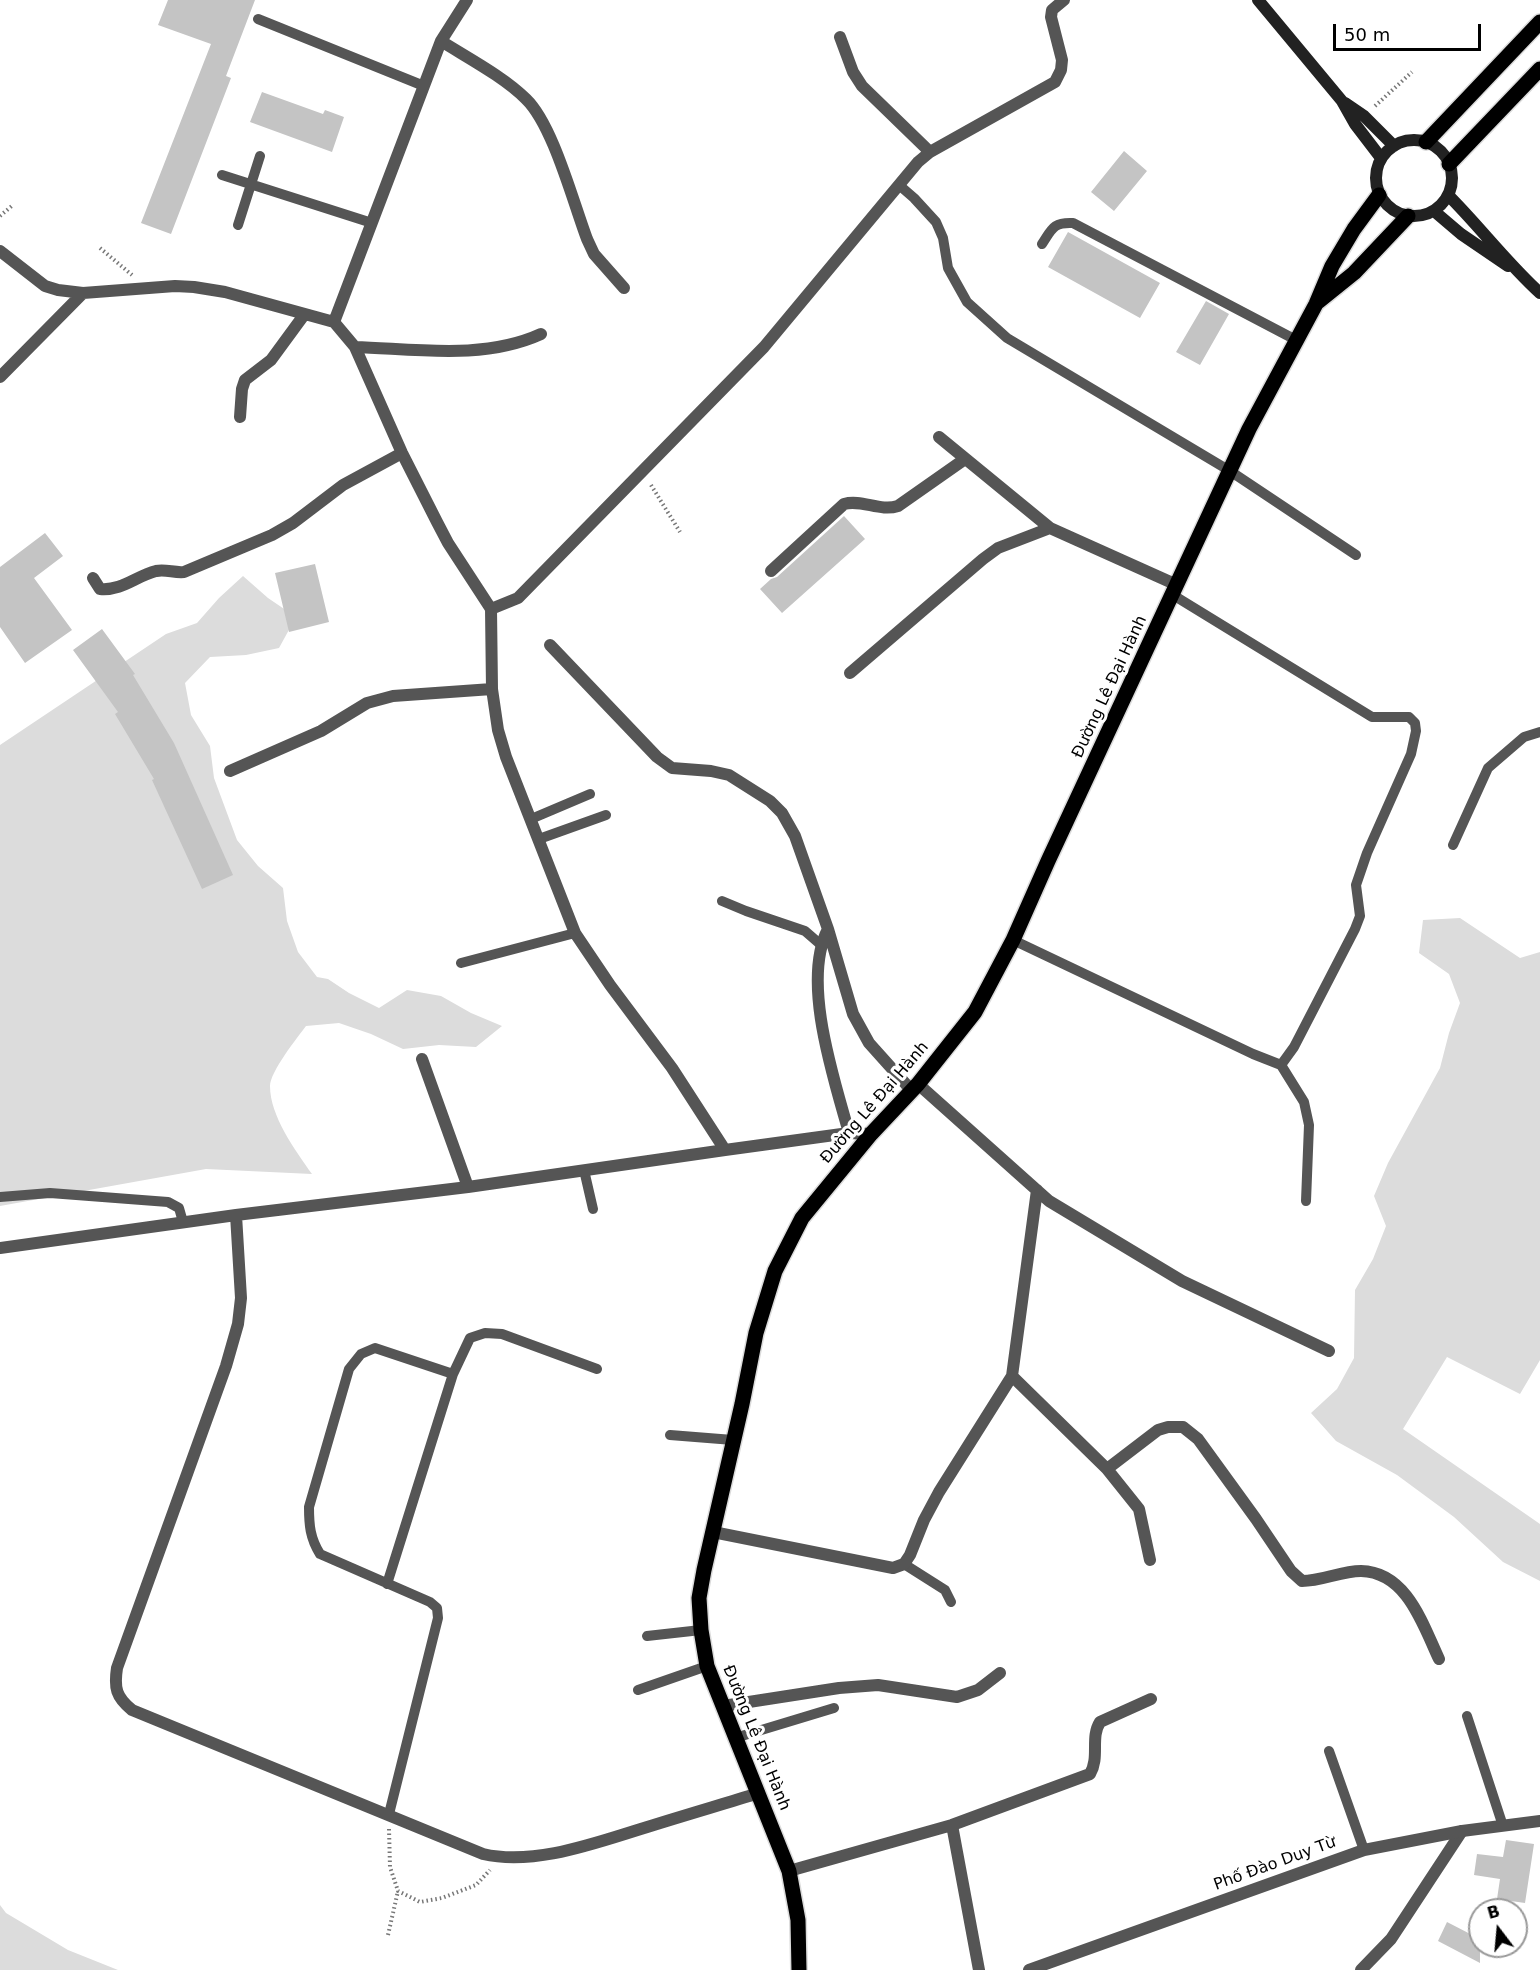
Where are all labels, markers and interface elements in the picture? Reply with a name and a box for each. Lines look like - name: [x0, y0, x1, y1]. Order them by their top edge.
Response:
- scale bar: [1336, 12, 1484, 50]
- text: 50 m: [1344, 24, 1390, 45]
- street label: Đường Lê Đại Hành: [1069, 613, 1151, 761]
- street label: Đường Lê Đại Hành: [817, 1038, 933, 1168]
- street label: Đường Lê Đại Hành: [718, 1662, 794, 1814]
- street label: Phố Đào Duy Từ: [1211, 1833, 1339, 1895]
- north arrow: [1468, 1898, 1528, 1958]
- text: B: [1485, 1901, 1502, 1923]

